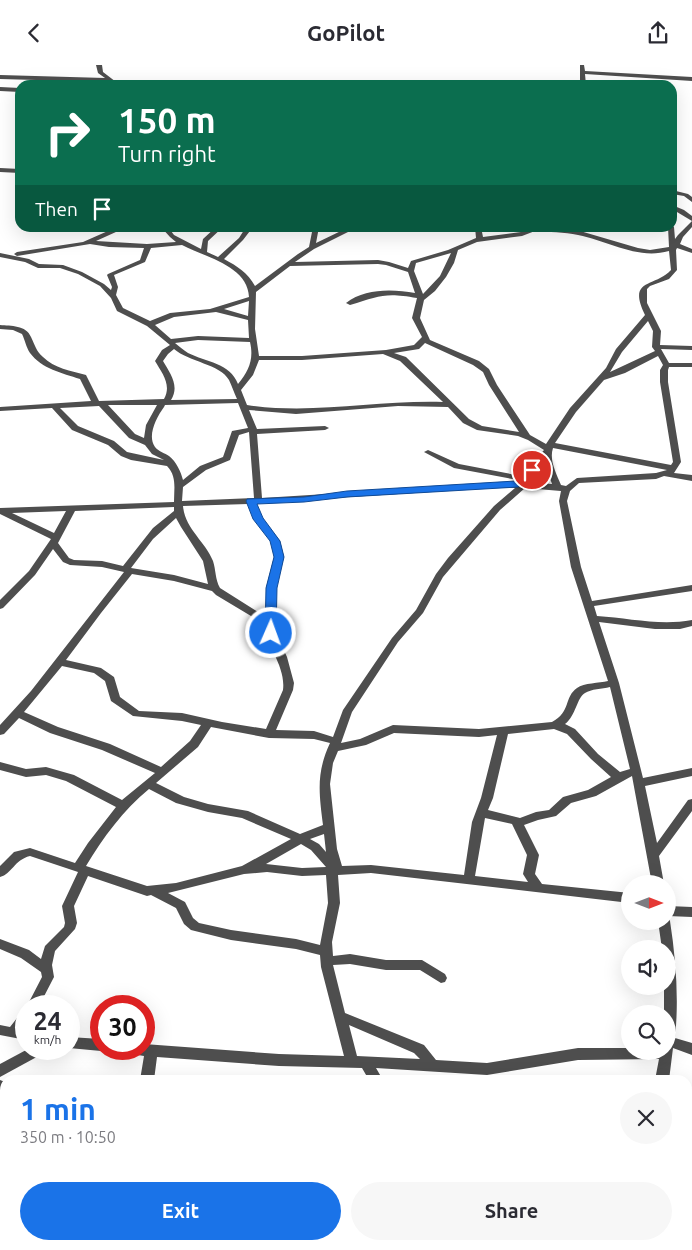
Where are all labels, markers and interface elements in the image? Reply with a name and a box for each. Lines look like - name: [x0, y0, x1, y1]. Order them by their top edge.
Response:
- icon: back: [20, 19, 48, 47]
- icon: share: [644, 19, 672, 47]
- text: GoPilot: [307, 20, 385, 45]
- icon: right: [35, 100, 100, 165]
- text: 150 m: [118, 100, 216, 140]
- text: Turn right: [118, 141, 216, 166]
- icon: arrive: [88, 195, 116, 223]
- text: Then: [35, 198, 78, 220]
- pin: [511, 449, 553, 491]
- icon: arrive: [518, 456, 546, 484]
- position arrow: [244, 606, 296, 658]
- north arrow: [621, 875, 676, 930]
- map controls: [621, 875, 676, 1060]
- button: sound: [621, 940, 676, 995]
- speed limit sign: 30: [90, 995, 155, 1060]
- button: search: [621, 1005, 676, 1060]
- text: 24: [33, 1007, 62, 1035]
- text: km/h: [34, 1033, 61, 1046]
- text: 1 min: [20, 1092, 96, 1126]
- button: close: [620, 1092, 672, 1144]
- text: 350 m · 10:50: [20, 1128, 116, 1146]
- button: Exit: [20, 1182, 341, 1240]
- button: Share: [351, 1182, 672, 1240]

